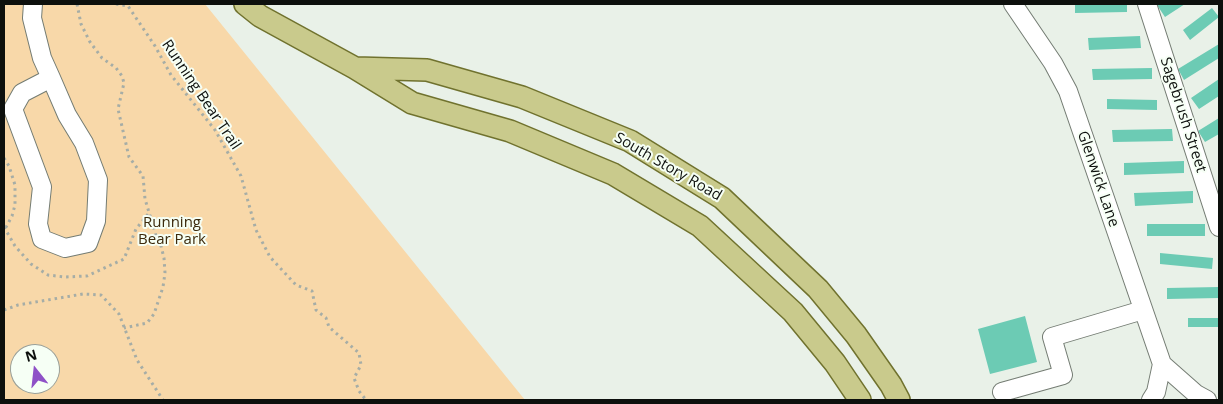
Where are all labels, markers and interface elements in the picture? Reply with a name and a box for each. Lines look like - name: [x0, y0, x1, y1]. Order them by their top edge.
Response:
- street label: Running Bear Trail: [158, 37, 244, 153]
- street label: Sagebrush Street: [1156, 55, 1210, 175]
- street label: South Story Road: [611, 129, 725, 205]
- street label: Glenwick Lane: [1073, 129, 1123, 229]
- park label: Running Bear Park: [138, 214, 206, 249]
- north arrow: [10, 344, 60, 394]
- text: N: [23, 344, 39, 366]

